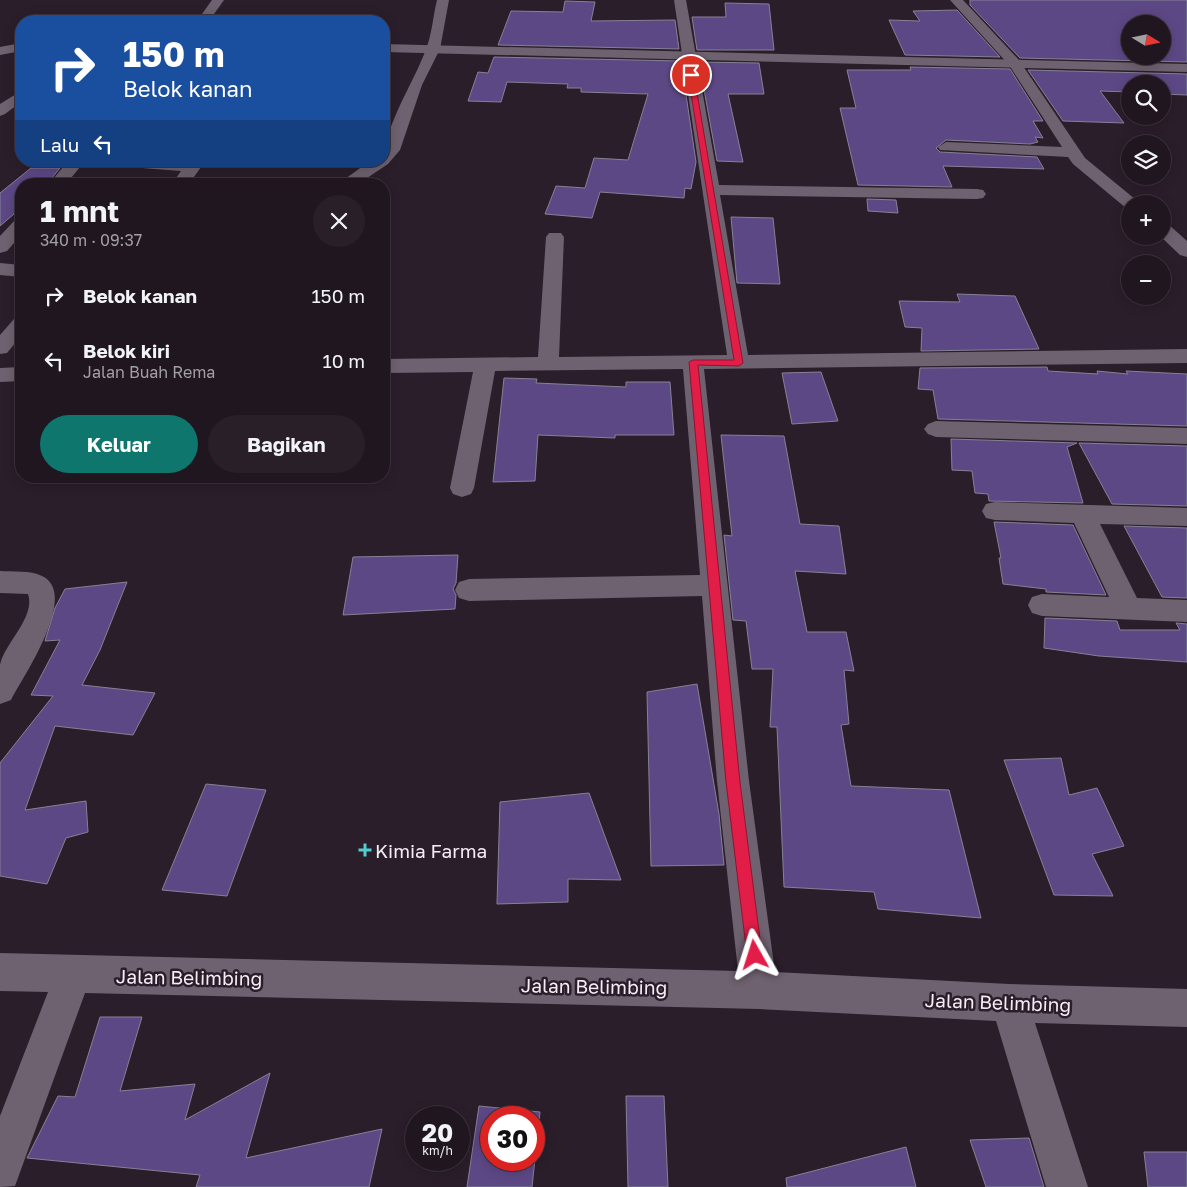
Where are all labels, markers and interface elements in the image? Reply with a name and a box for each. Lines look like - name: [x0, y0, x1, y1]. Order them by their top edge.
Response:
- north arrow: [1121, 15, 1171, 65]
- map controls: [1121, 15, 1171, 305]
- text: 150 m: [123, 33, 225, 75]
- icon: right: [40, 35, 105, 100]
- pin: [670, 54, 712, 96]
- icon: arrive: [677, 61, 705, 89]
- text: Belok kanan: [123, 75, 253, 102]
- button: search: [1121, 75, 1171, 125]
- icon: left: [89, 130, 117, 158]
- text: Lalu: [40, 133, 79, 156]
- button: layers: [1121, 135, 1171, 185]
- text: 1 mnt: [40, 193, 119, 229]
- button: close: [313, 195, 365, 247]
- button: +: [1121, 195, 1171, 245]
- text: 340 m · 09:37: [40, 230, 142, 250]
- button: −: [1121, 255, 1171, 305]
- icon: right: [40, 282, 68, 310]
- text: Belok kanan: [83, 284, 197, 307]
- text: 150 m: [311, 284, 365, 307]
- text: Belok kiri: [83, 339, 170, 362]
- icon: left: [40, 347, 68, 375]
- text: 10 m: [322, 349, 365, 372]
- text: Jalan Buah Rema: [83, 362, 215, 382]
- button: Keluar: [40, 415, 198, 473]
- button: Bagikan: [208, 415, 365, 473]
- place label: Kimia Farma: [375, 839, 487, 862]
- marker: Kimia Farma: [359, 844, 371, 856]
- position arrow: [728, 928, 780, 980]
- street label: Jalan Belimbing: [116, 964, 262, 990]
- street label: Jalan Belimbing: [521, 973, 667, 999]
- street label: Jalan Belimbing: [924, 988, 1072, 1016]
- speed limit sign: 30: [480, 1106, 545, 1171]
- text: 20: [422, 1117, 453, 1148]
- text: km/h: [422, 1143, 453, 1158]

